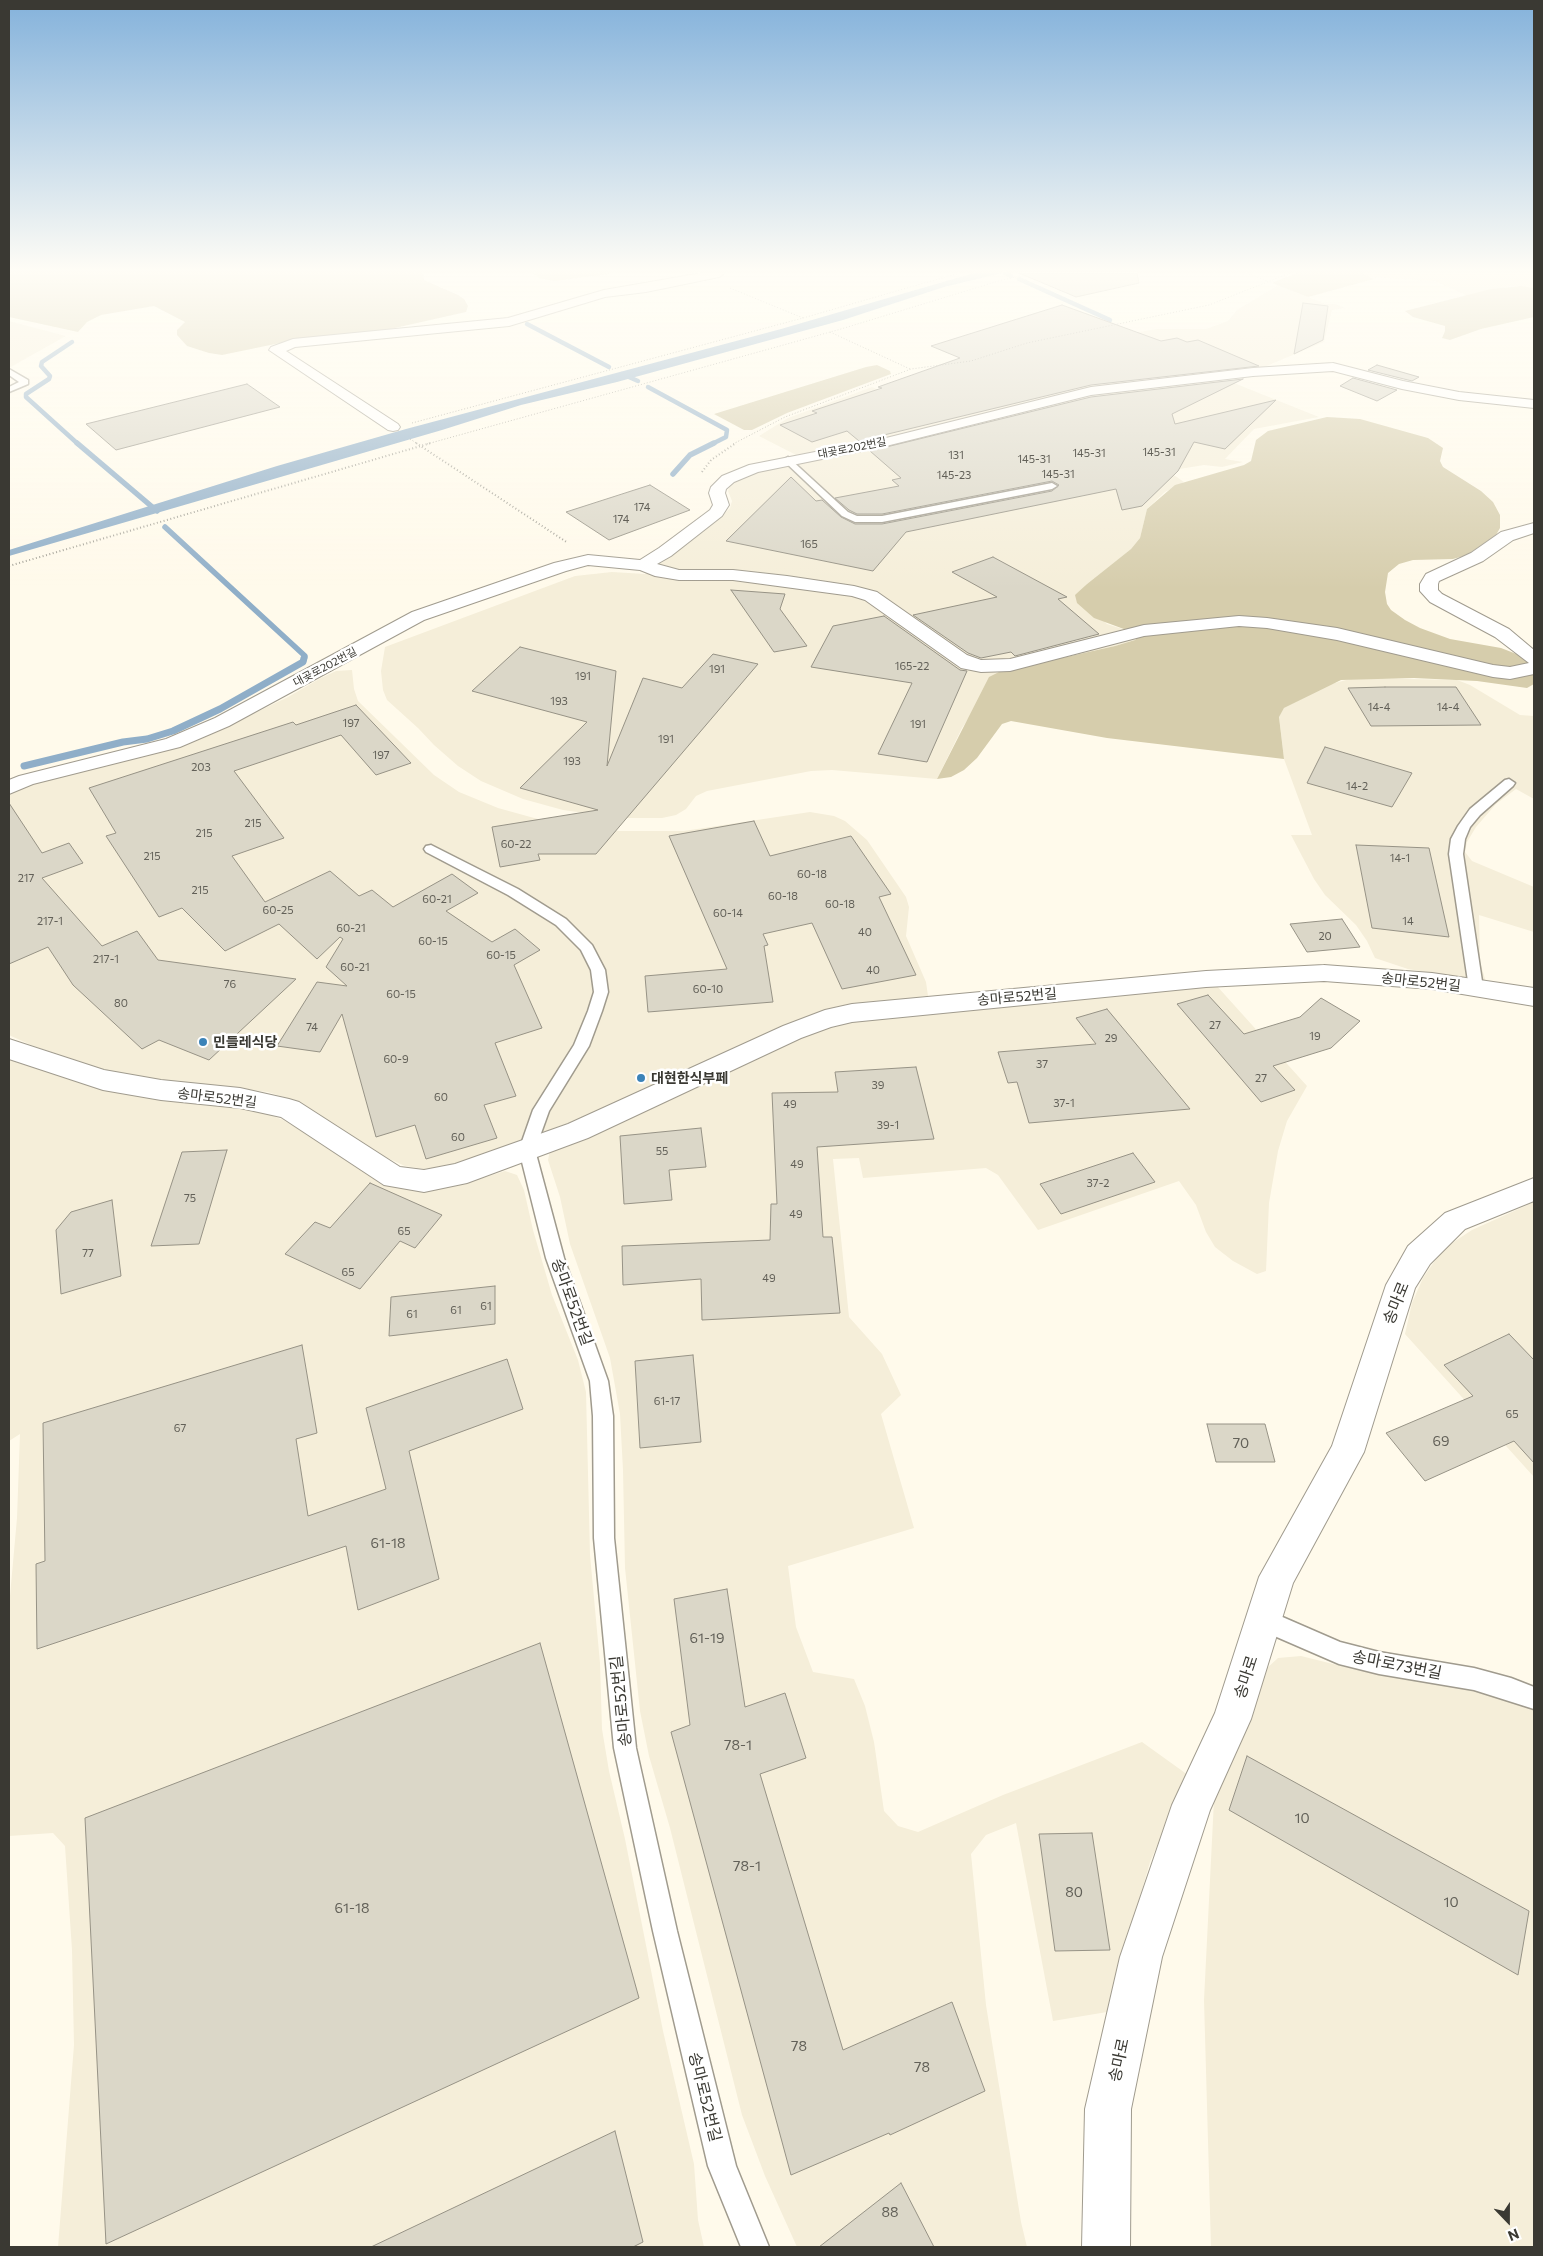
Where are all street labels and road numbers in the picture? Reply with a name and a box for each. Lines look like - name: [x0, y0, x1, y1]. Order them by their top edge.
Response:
- street label: 대곶로202번길: [816, 435, 888, 461]
- street label: 대곶로202번길: [291, 645, 359, 689]
- street label: 송마로52번길: [1380, 969, 1462, 995]
- street label: 송마로52번길: [976, 985, 1058, 1009]
- street label: 송마로52번길: [176, 1085, 258, 1111]
- street label: 송마로52번길: [547, 1256, 597, 1348]
- street label: 송마로: [1379, 1279, 1413, 1327]
- street label: 송마로73번길: [1350, 1647, 1444, 1683]
- street label: 송마로: [1230, 1653, 1262, 1701]
- street label: 송마로52번길: [607, 1654, 635, 1748]
- street label: 송마로: [1105, 2036, 1133, 2084]
- street label: 송마로52번길: [685, 2050, 725, 2144]

